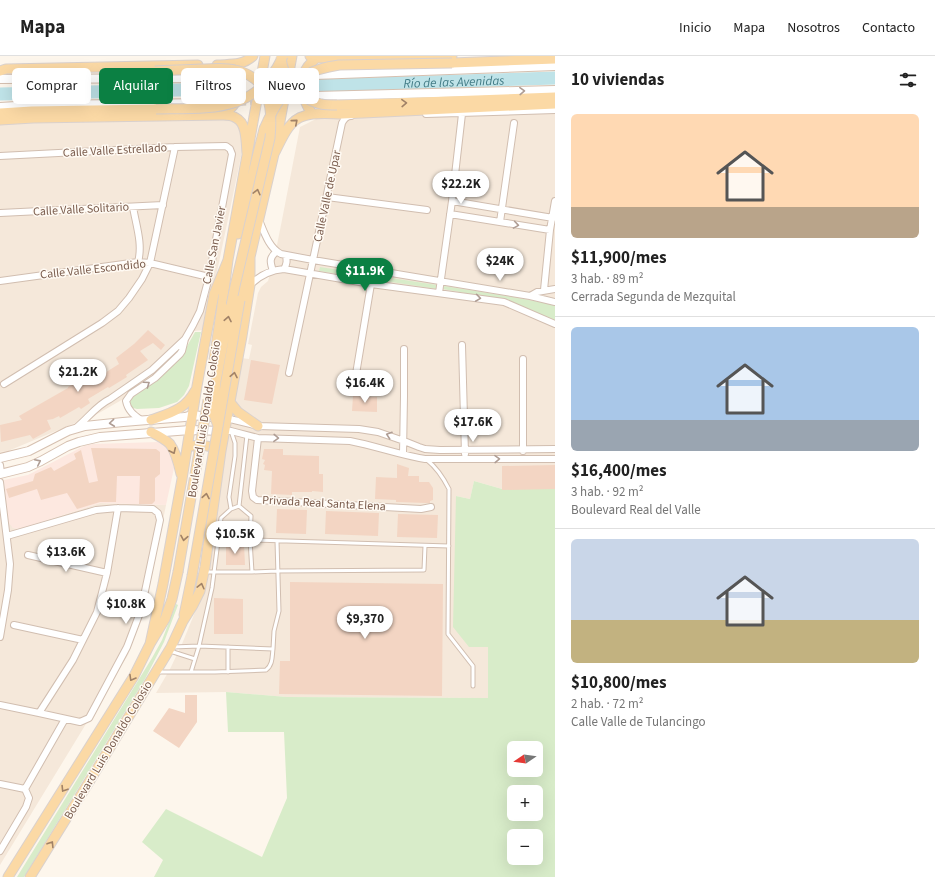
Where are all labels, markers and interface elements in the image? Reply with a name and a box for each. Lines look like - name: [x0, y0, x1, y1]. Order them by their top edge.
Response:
- text: Mapa: [20, 14, 65, 41]
- text: Inicio: [679, 18, 711, 38]
- text: Mapa: [733, 18, 765, 38]
- text: Nosotros: [787, 18, 840, 38]
- text: Contacto: [862, 18, 915, 38]
- chip: Comprar: [12, 68, 91, 104]
- chip: Alquilar: [99, 68, 173, 104]
- chip: Filtros: [181, 68, 246, 104]
- chip: Nuevo: [254, 68, 319, 104]
- text: 10 viviendas: [571, 68, 664, 92]
- icon: filters: [897, 69, 919, 91]
- water label: Río de las Avenidas: [403, 72, 505, 93]
- one-way arrow: [519, 86, 525, 95]
- one-way arrow: [401, 98, 407, 107]
- one-way arrow: [290, 119, 298, 127]
- street label: Calle Valle Estrellado: [62, 139, 168, 162]
- icon: home: [709, 140, 781, 212]
- street label: Calle Valle de Upar: [309, 148, 346, 243]
- pin: $22.2K: [428, 171, 494, 205]
- text: $22.2K: [441, 175, 481, 193]
- one-way arrow: [252, 189, 260, 195]
- street label: Calle Valle Solitario: [33, 198, 130, 221]
- street label: Calle San Javier: [199, 204, 231, 286]
- one-way arrow: [513, 220, 520, 229]
- text: $11,900/mes: [571, 246, 667, 270]
- pin: $24K: [476, 248, 524, 282]
- text: $24K: [486, 252, 514, 270]
- street label: Calle Valle Escondido: [39, 255, 147, 284]
- pin: $11.9K: [332, 258, 398, 292]
- text: $11.9K: [345, 262, 385, 280]
- text: 3 hab. · 89 m²: [571, 270, 644, 288]
- text: Cerrada Segunda de Mezquital: [571, 288, 736, 306]
- one-way arrow: [475, 293, 481, 302]
- one-way arrow: [223, 316, 231, 322]
- street label: Boulevard Luis Donaldo Colosio: [184, 339, 225, 499]
- icon: home: [709, 353, 781, 425]
- pin: $21.2K: [45, 359, 111, 393]
- text: $21.2K: [58, 363, 98, 381]
- pin: $16.4K: [332, 370, 398, 404]
- one-way arrow: [230, 372, 238, 378]
- text: $16.4K: [345, 374, 385, 392]
- one-way arrow: [142, 382, 149, 389]
- pin: $17.6K: [440, 409, 506, 443]
- text: $17.6K: [453, 413, 493, 431]
- one-way arrow: [109, 418, 115, 427]
- one-way arrow: [385, 432, 392, 440]
- one-way arrow: [273, 434, 279, 443]
- one-way arrow: [168, 446, 176, 454]
- one-way arrow: [494, 455, 500, 463]
- one-way arrow: [34, 459, 42, 467]
- text: $16,400/mes: [571, 459, 667, 483]
- text: 3 hab. · 92 m²: [571, 483, 644, 501]
- street label: Privada Real Santa Elena: [262, 492, 386, 515]
- one-way arrow: [201, 493, 210, 499]
- text: Boulevard Real del Valle: [571, 501, 701, 519]
- pin: $10.5K: [202, 521, 268, 555]
- text: $10.5K: [215, 525, 255, 543]
- one-way arrow: [180, 534, 189, 541]
- pin: $13.6K: [33, 539, 99, 573]
- text: $13.6K: [46, 543, 86, 561]
- icon: home: [709, 565, 781, 637]
- one-way arrow: [196, 583, 204, 589]
- pin: $10.8K: [93, 591, 159, 625]
- text: $10.8K: [106, 595, 146, 613]
- pin: $9,370: [332, 606, 398, 640]
- text: $9,370: [346, 610, 384, 628]
- text: $10,800/mes: [571, 671, 667, 695]
- one-way arrow: [130, 674, 137, 681]
- street label: Boulevard Luis Donaldo Colosio: [60, 678, 157, 823]
- text: 2 hab. · 72 m²: [571, 695, 644, 713]
- text: Calle Valle de Tulancingo: [571, 713, 706, 731]
- north arrow: [507, 741, 543, 777]
- map controls: [507, 741, 543, 865]
- one-way arrow: [61, 784, 68, 791]
- button: +: [507, 785, 543, 821]
- button: −: [507, 829, 543, 865]
- one-way arrow: [46, 841, 53, 848]

